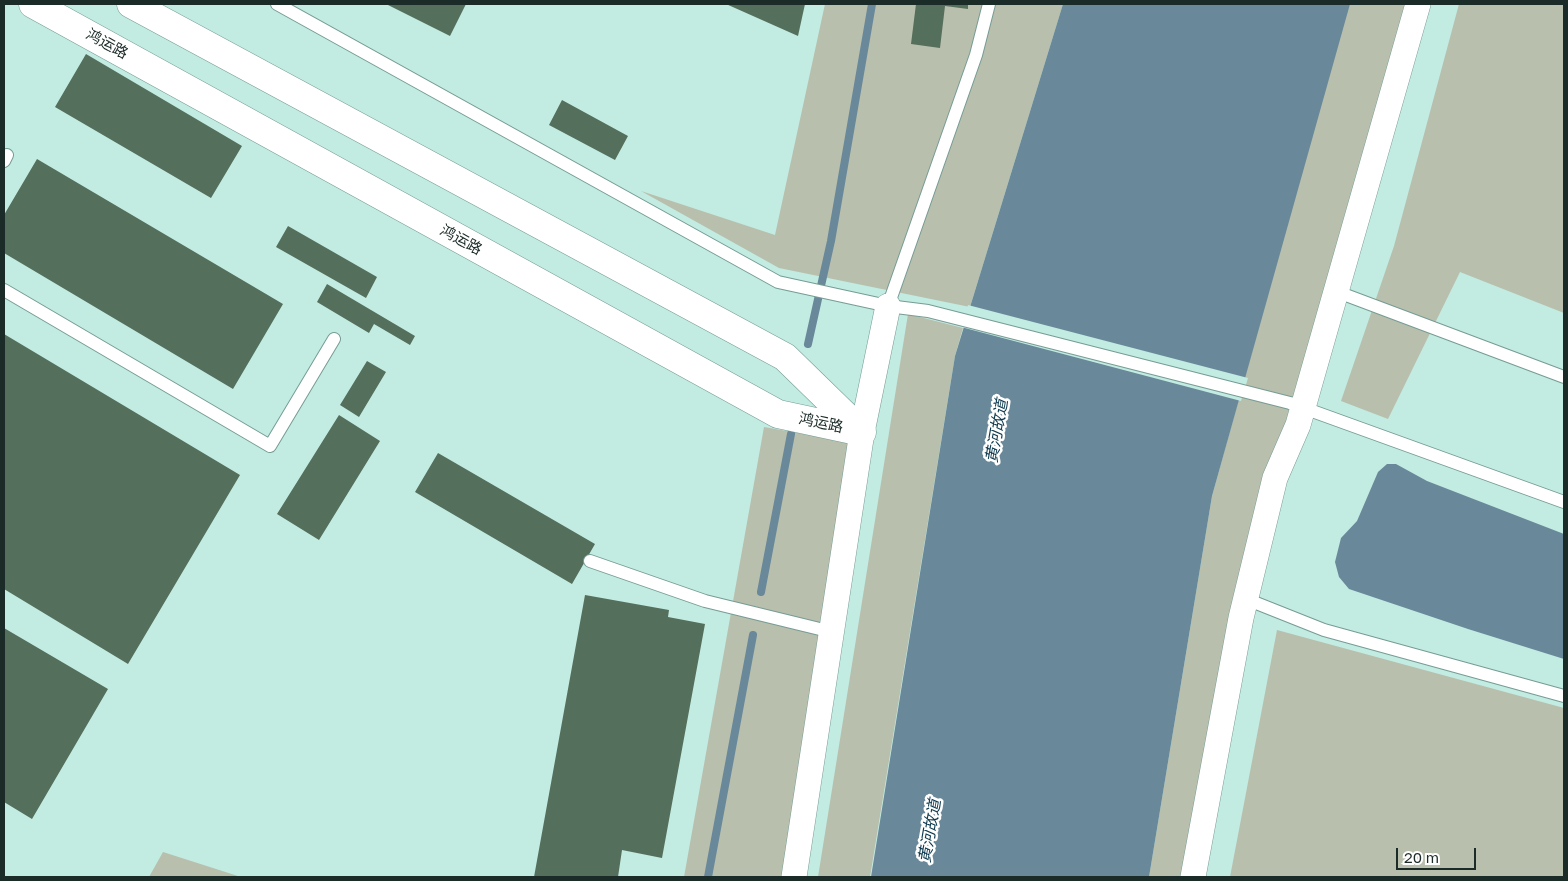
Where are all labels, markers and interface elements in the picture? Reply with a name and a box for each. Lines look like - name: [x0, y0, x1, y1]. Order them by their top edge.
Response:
- street label: 鸿运路: [83, 25, 131, 63]
- street label: 鸿运路: [437, 221, 485, 259]
- water label: 黄河故道: [982, 398, 1012, 464]
- street label: 鸿运路: [797, 410, 845, 436]
- water label: 黄河故道: [915, 798, 945, 864]
- scale bar: [1398, 838, 1478, 870]
- text: 20 m: [1404, 848, 1439, 866]

